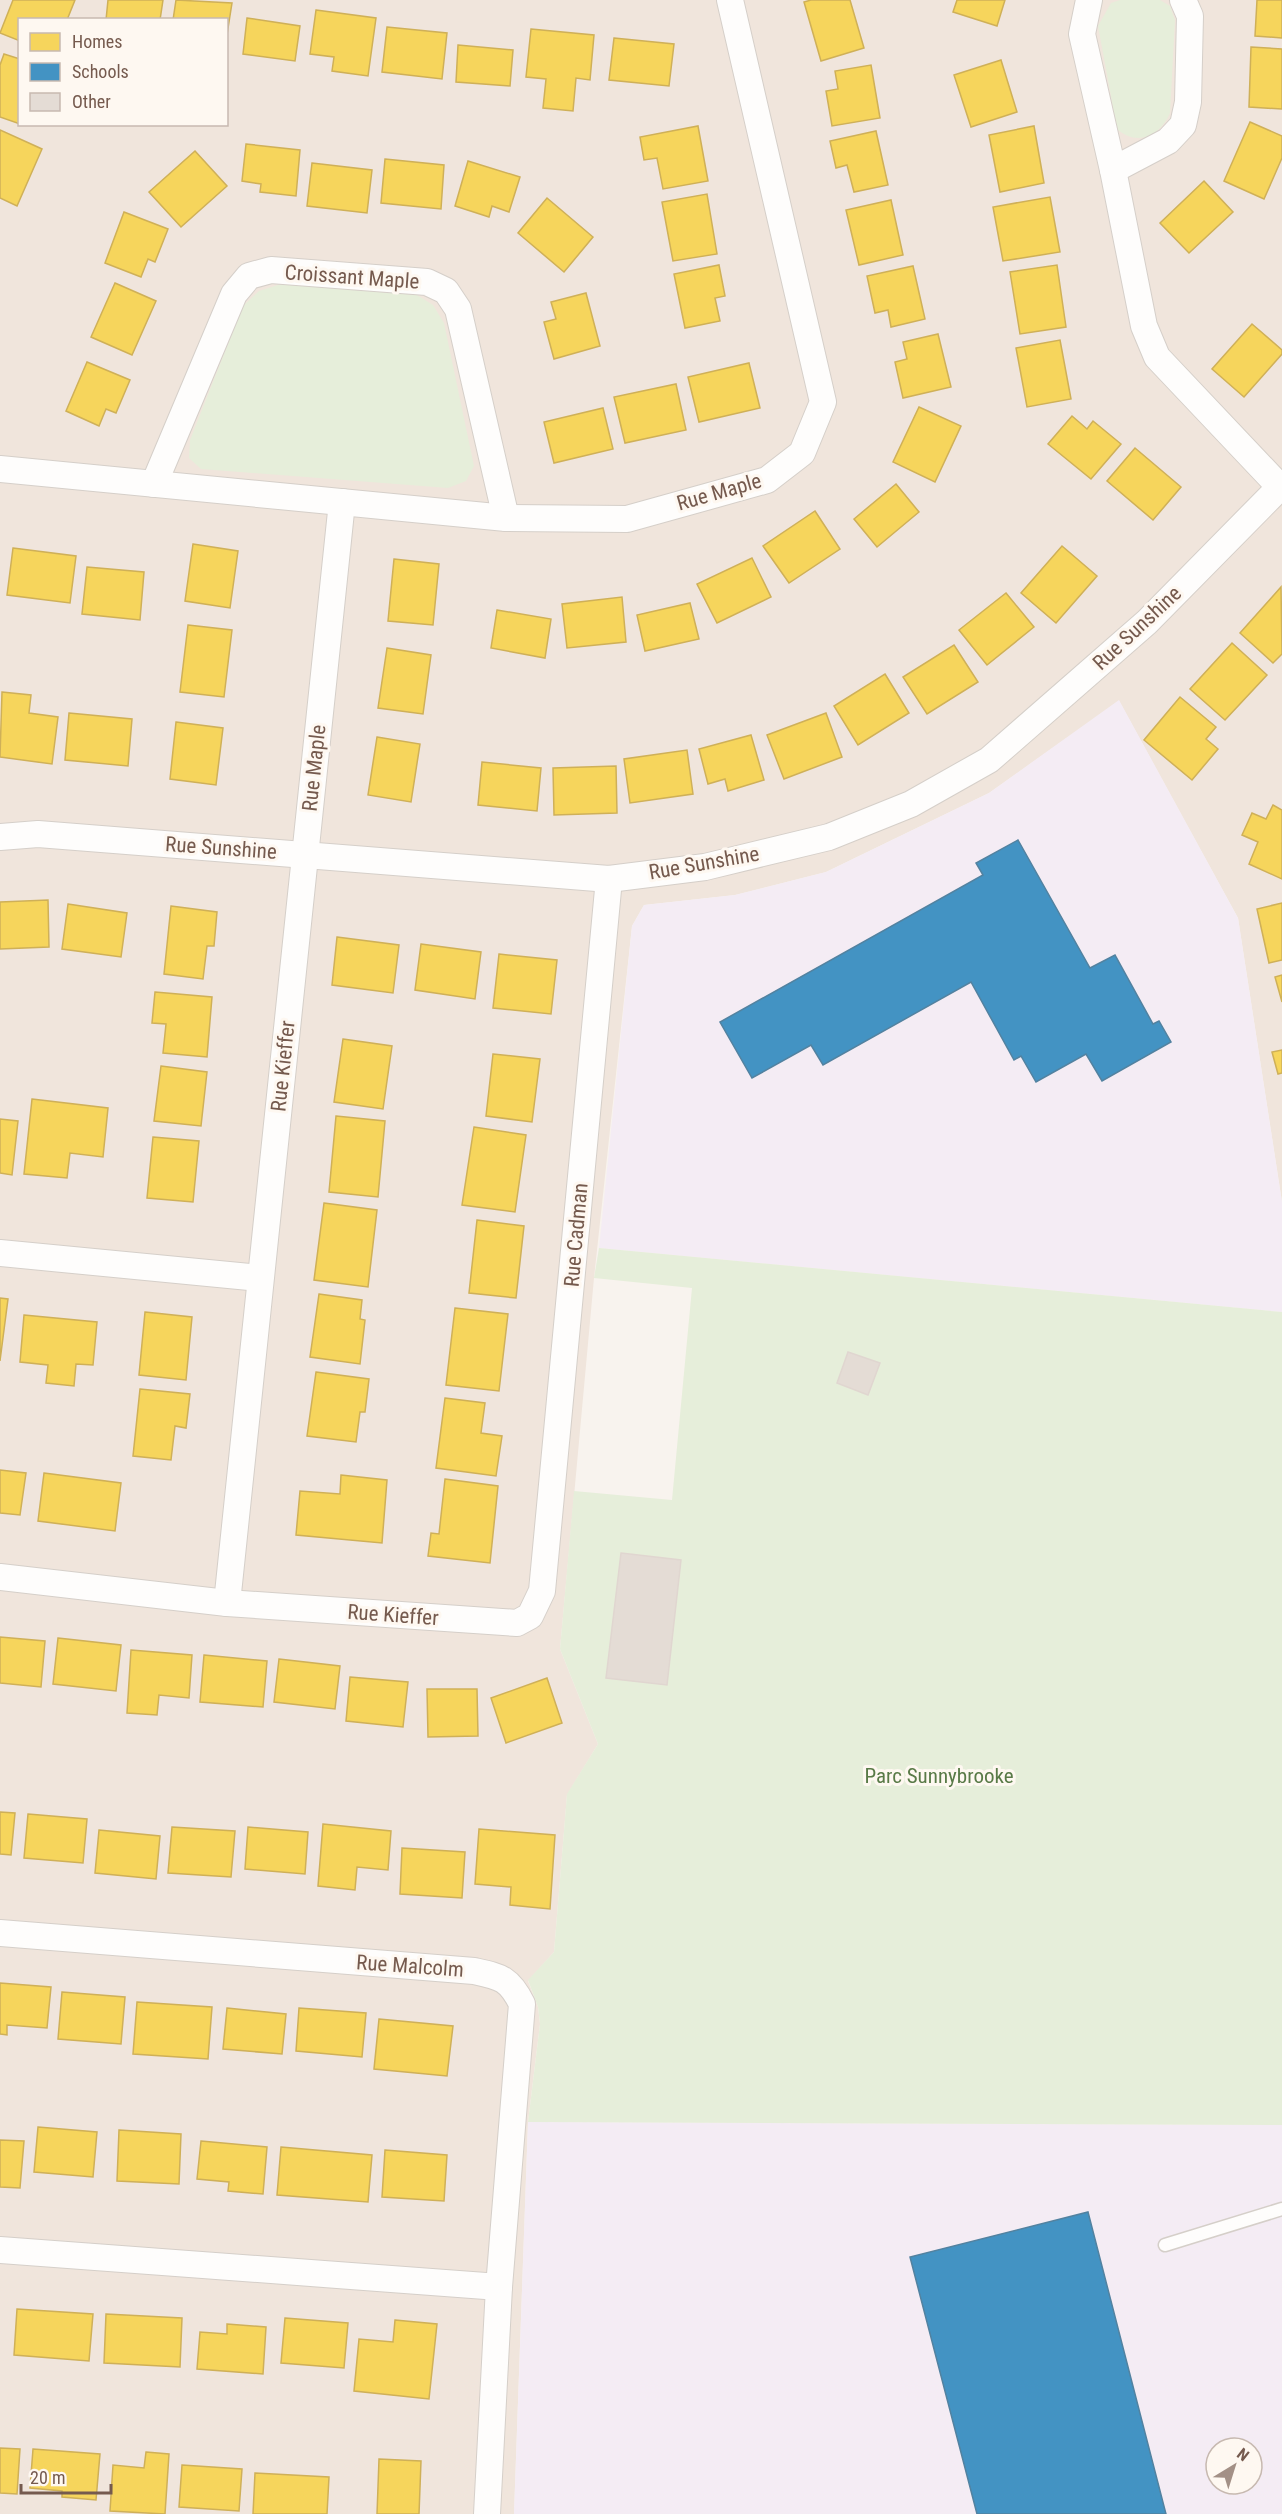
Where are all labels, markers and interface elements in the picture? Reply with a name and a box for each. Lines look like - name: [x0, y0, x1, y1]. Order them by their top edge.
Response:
- legend: [18, 18, 228, 126]
- text: Homes: [72, 31, 122, 52]
- text: Schools: [72, 61, 129, 82]
- text: Other: [72, 91, 111, 112]
- street label: Croissant Maple: [284, 260, 420, 294]
- street label: Rue Maple: [674, 468, 764, 516]
- street label: Rue Sunshine: [1088, 581, 1186, 675]
- street label: Rue Maple: [298, 723, 330, 812]
- street label: Rue Sunshine: [164, 832, 278, 864]
- street label: Rue Sunshine: [647, 841, 761, 885]
- street label: Rue Kieffer: [266, 1019, 300, 1113]
- street label: Rue Cadman: [559, 1182, 593, 1288]
- street label: Rue Kieffer: [347, 1600, 439, 1630]
- park label: Parc Sunnybrooke: [864, 1764, 1014, 1788]
- street label: Rue Malcolm: [356, 1950, 464, 1982]
- north arrow: [1204, 2436, 1264, 2496]
- text: N: [1233, 2444, 1253, 2465]
- scale bar: [21, 2457, 111, 2495]
- text: 20 m: [30, 2467, 65, 2488]

